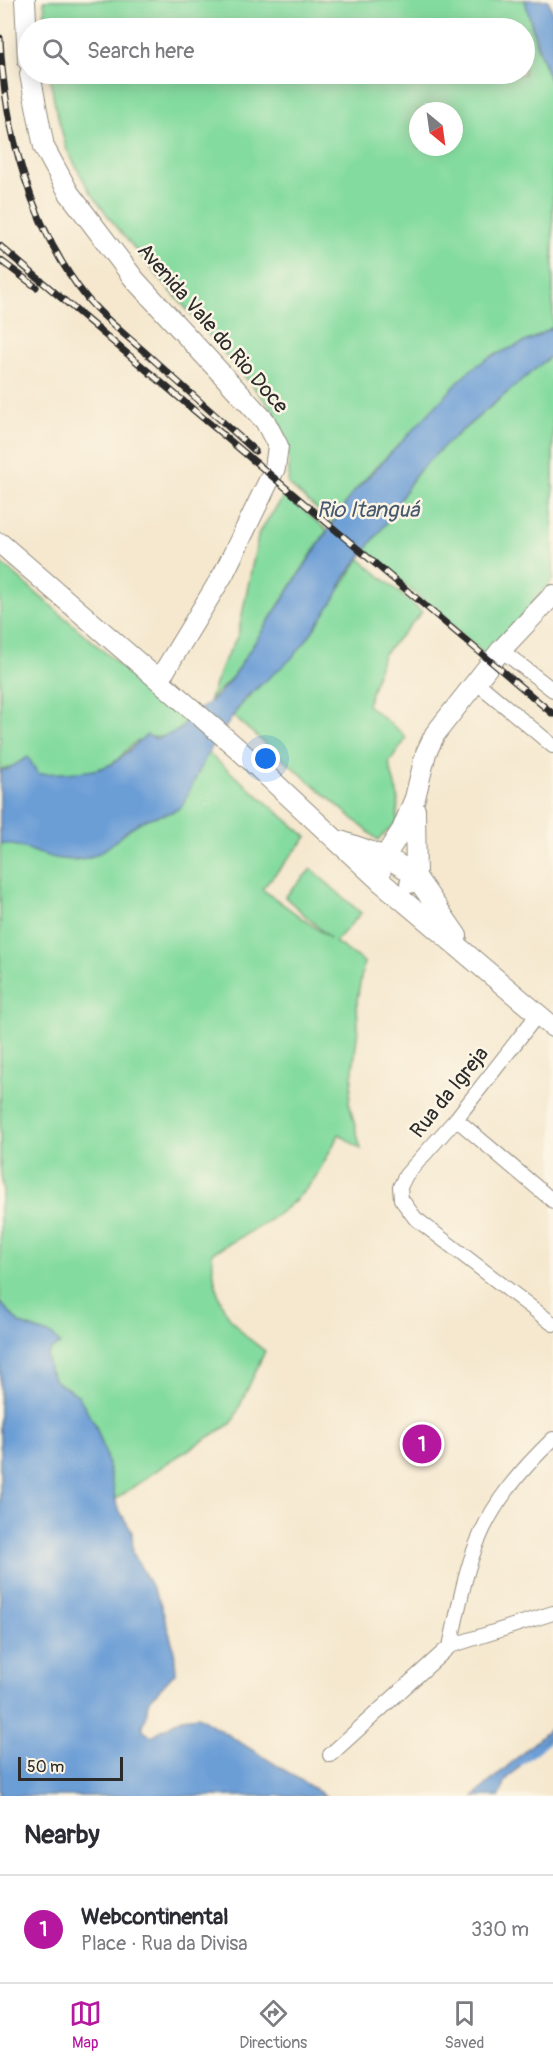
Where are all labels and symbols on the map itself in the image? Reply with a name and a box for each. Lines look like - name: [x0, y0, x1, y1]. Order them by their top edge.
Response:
- north arrow: [409, 102, 463, 156]
- street label: Avenida Vale do Rio Doce: [131, 238, 294, 420]
- water label: Rio Itanguá: [317, 496, 421, 524]
- your location: [251, 744, 280, 773]
- street label: Rua da Igreja: [404, 1041, 495, 1144]
- pin: 1: [402, 1422, 442, 1466]
- scale bar: [18, 1754, 123, 1782]

